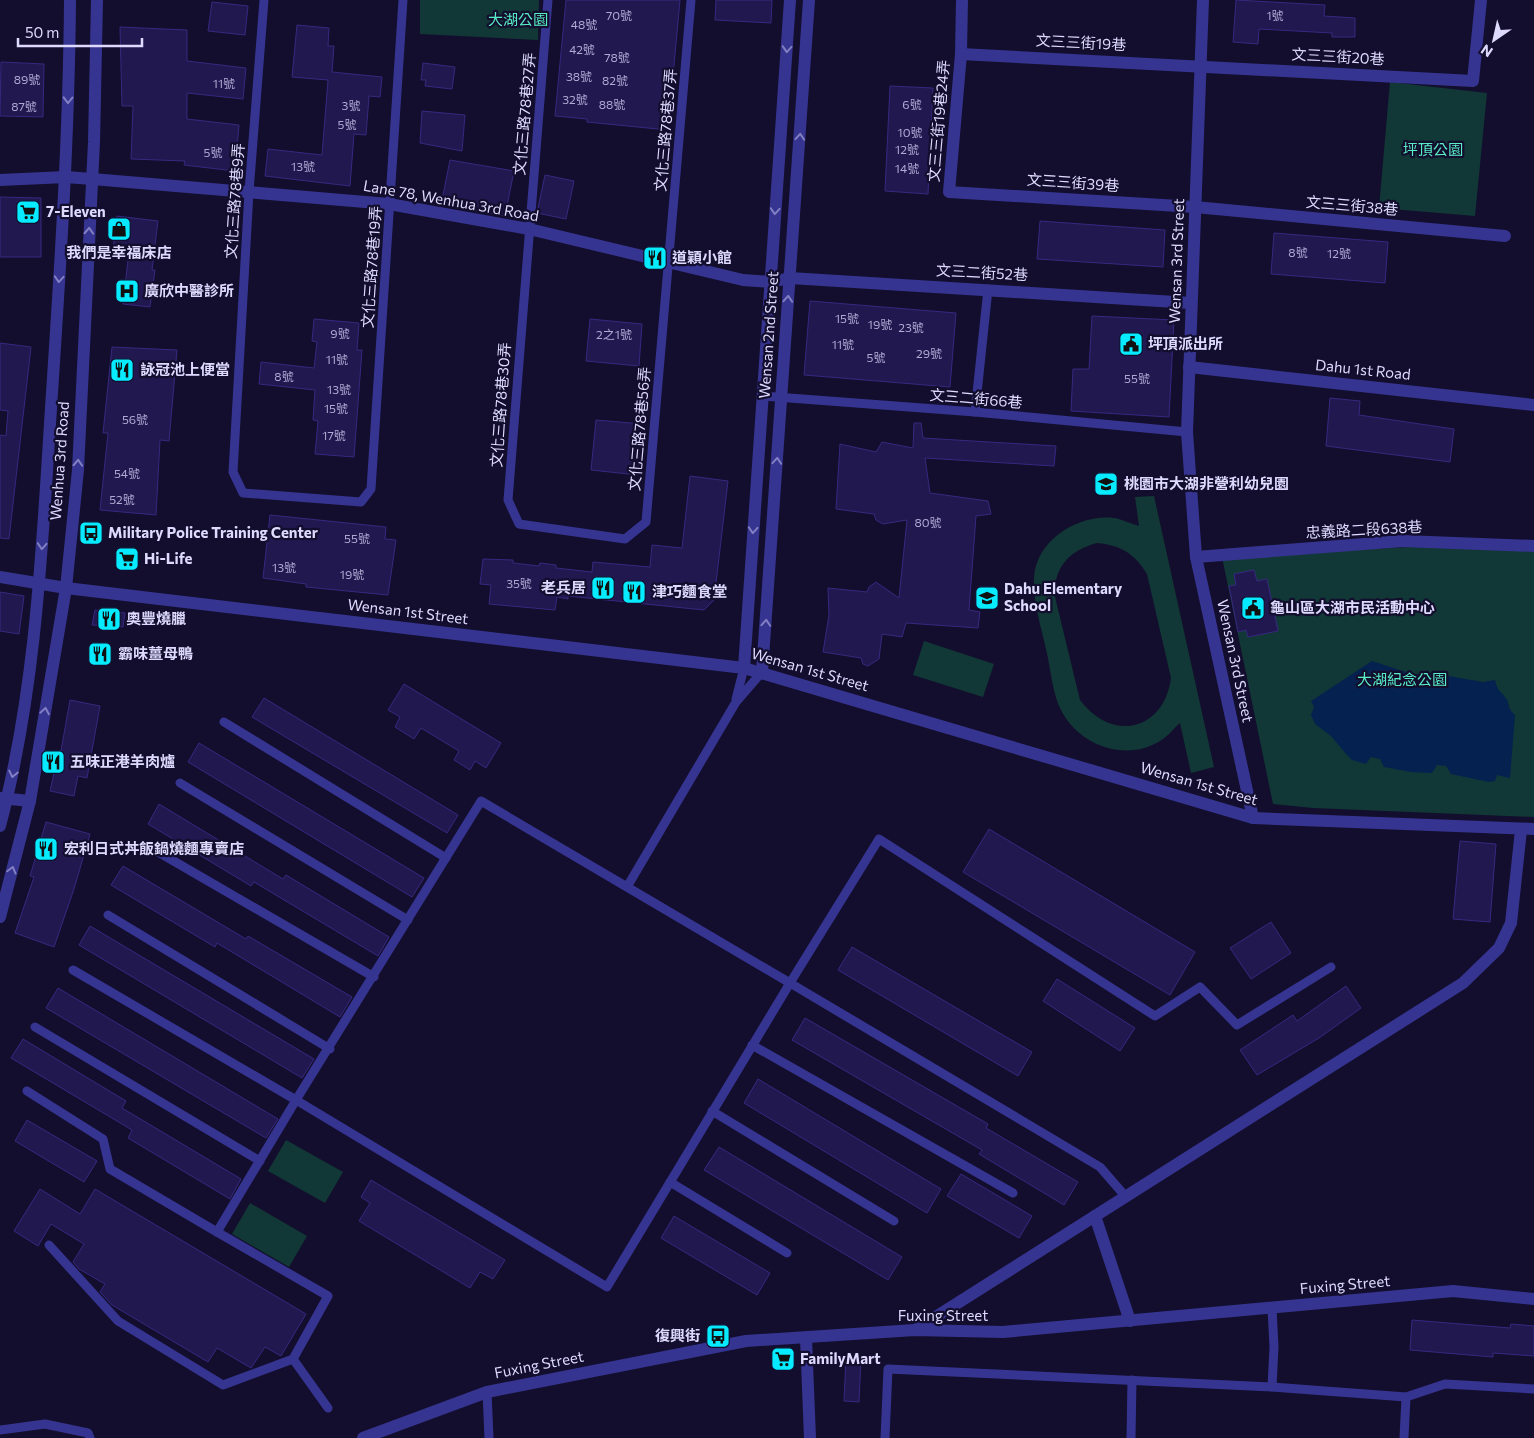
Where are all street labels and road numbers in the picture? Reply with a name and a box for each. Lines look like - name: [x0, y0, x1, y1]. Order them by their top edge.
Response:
- street label: 文三三街19巷: [1035, 31, 1127, 53]
- street label: 文三三街20巷: [1291, 45, 1385, 67]
- street label: 文化三路78巷27弄: [510, 52, 538, 176]
- street label: 文三三街19巷24弄: [924, 59, 952, 183]
- street label: 文化三路78巷37弄: [651, 68, 679, 192]
- street label: 文化三路78巷9弄: [221, 142, 247, 259]
- street label: 文三三街39巷: [1026, 170, 1120, 194]
- street label: Lane 78, Wenhua 3rd Road: [362, 176, 540, 224]
- street label: 文三三街38巷: [1305, 192, 1399, 218]
- street label: Wensan 3rd Street: [1165, 198, 1187, 324]
- street label: 文化三路78巷19弄: [358, 205, 384, 329]
- street label: 文三二街52巷: [936, 261, 1028, 283]
- street label: Wensan 2nd Street: [755, 271, 781, 399]
- street label: 文化三路78巷30弄: [487, 342, 513, 468]
- street label: Dahu 1st Road: [1314, 355, 1412, 383]
- street label: 文化三路78巷56弄: [625, 366, 653, 492]
- street label: 文三二街66巷: [929, 385, 1023, 411]
- street label: Wenhua 3rd Road: [46, 401, 72, 521]
- street label: 忠義路二段638巷: [1305, 517, 1423, 541]
- street label: Wensan 1st Street: [347, 595, 470, 627]
- street label: Wensan 3rd Street: [1214, 598, 1258, 724]
- street label: Wensan 1st Street: [749, 644, 871, 694]
- street label: Wensan 1st Street: [1138, 758, 1260, 808]
- street label: Fuxing Street: [1299, 1271, 1391, 1297]
- street label: Fuxing Street: [898, 1306, 988, 1324]
- street label: Fuxing Street: [493, 1347, 585, 1381]

